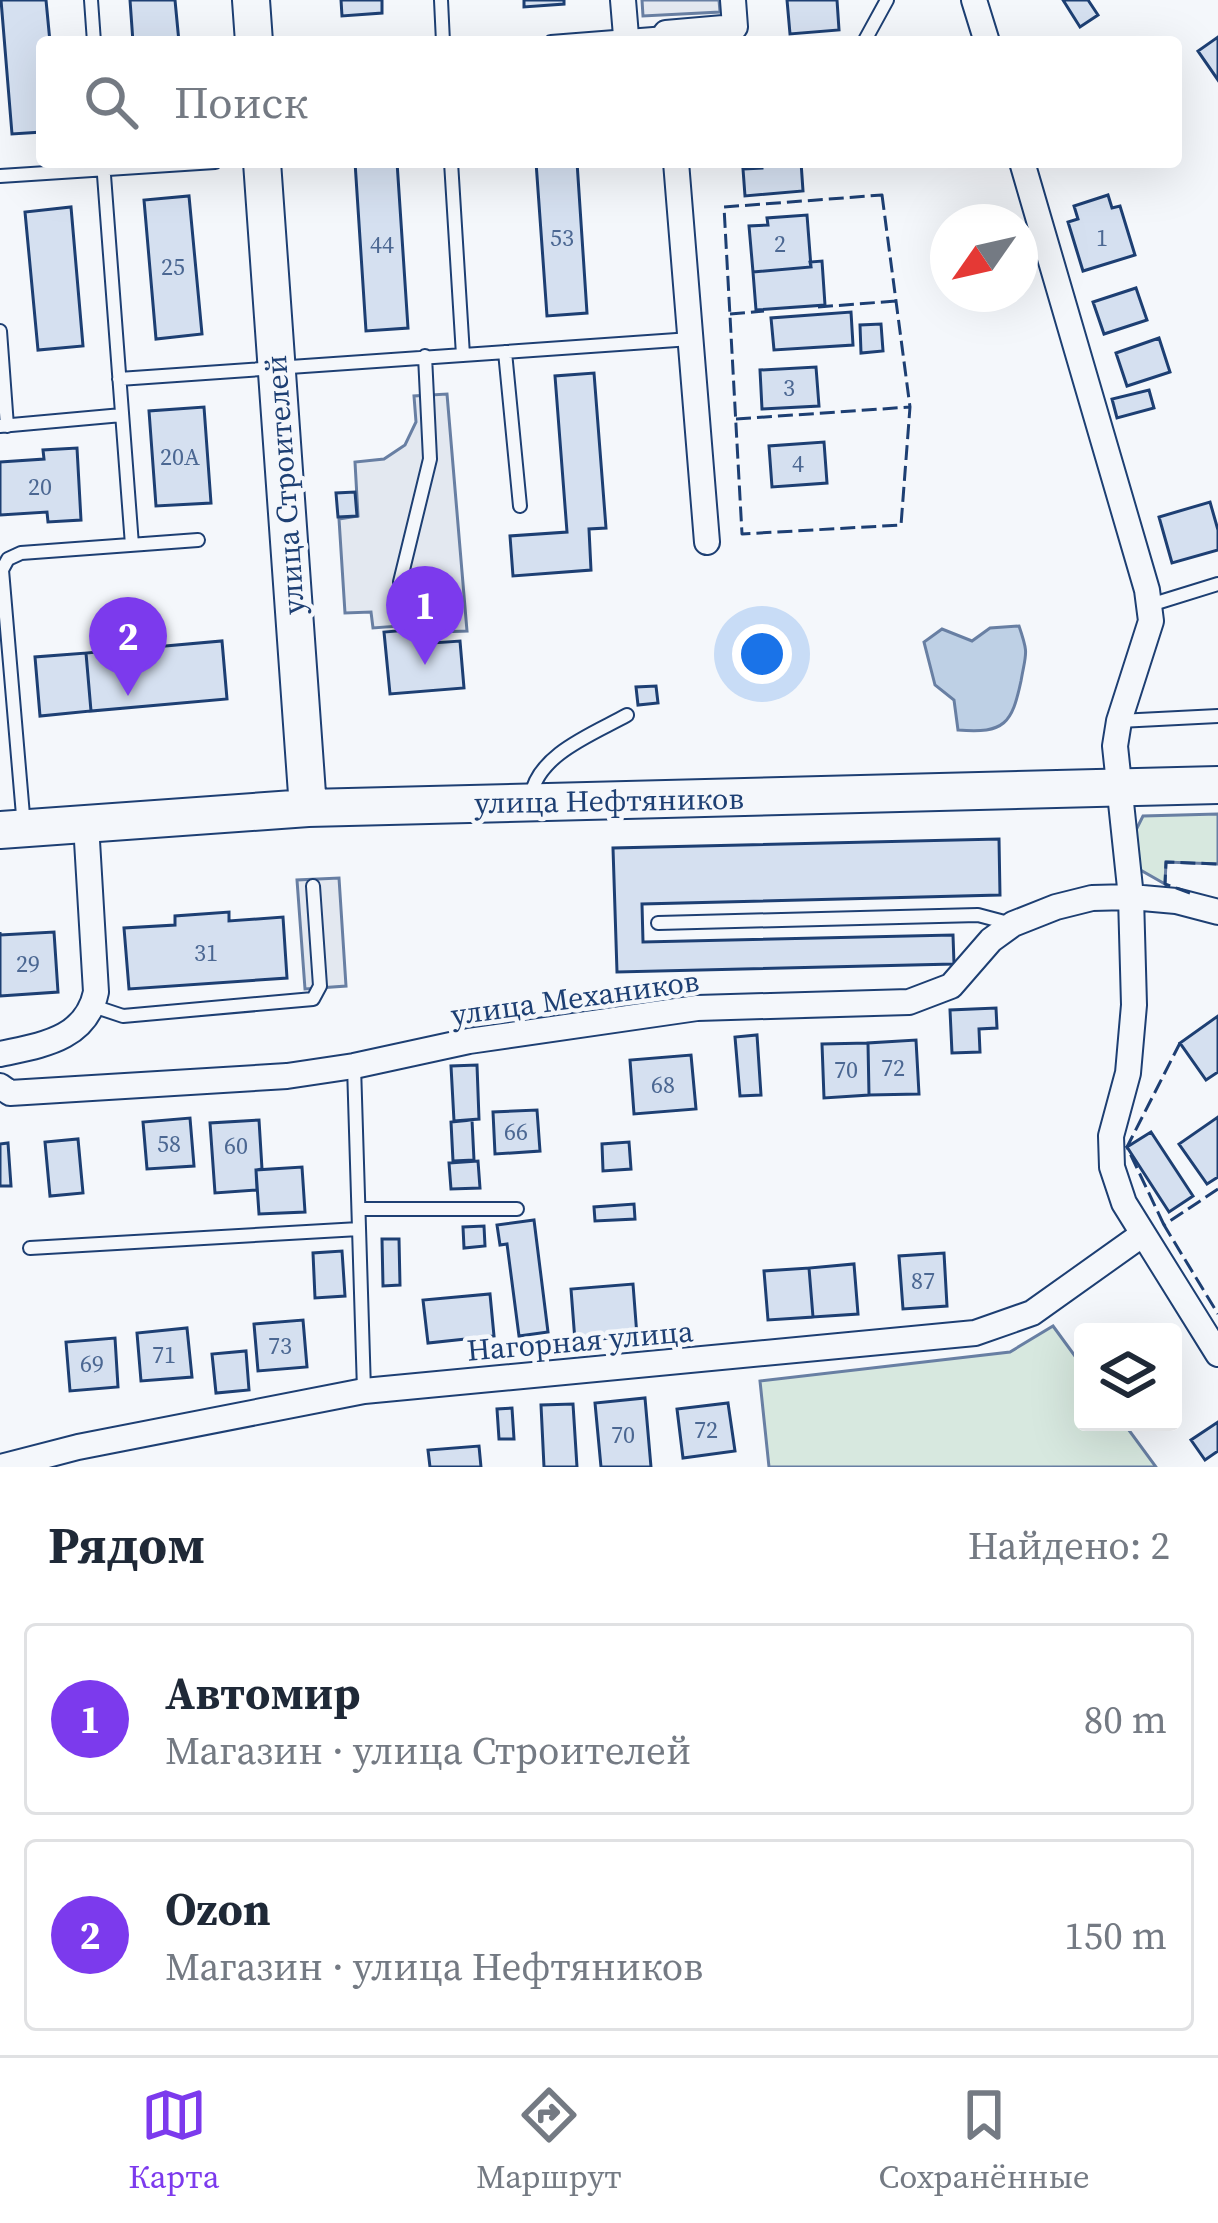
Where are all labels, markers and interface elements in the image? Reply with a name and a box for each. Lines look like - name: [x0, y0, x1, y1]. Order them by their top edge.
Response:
- search box: [36, 36, 1182, 168]
- icon: search: [78, 69, 144, 135]
- text: Поиск: [174, 71, 308, 133]
- north arrow: [930, 204, 1038, 312]
- house number: 53: [550, 221, 574, 254]
- house number: 1: [1096, 221, 1108, 254]
- house number: 2: [774, 227, 786, 260]
- house number: 44: [370, 228, 394, 261]
- house number: 25: [161, 250, 185, 283]
- street label: улица Строителей: [255, 354, 314, 616]
- house number: 3: [783, 371, 795, 404]
- house number: 20А: [160, 440, 200, 473]
- house number: 4: [792, 447, 804, 480]
- house number: 20: [28, 470, 52, 503]
- pin: 1: [386, 566, 464, 665]
- pin: 2: [89, 597, 167, 696]
- your location: [732, 624, 792, 684]
- street label: улица Нефтяников: [474, 778, 744, 823]
- house number: 31: [194, 936, 218, 969]
- house number: 29: [16, 947, 40, 980]
- street label: улица Механиков: [448, 960, 702, 1035]
- house number: 72: [881, 1051, 905, 1084]
- house number: 70: [834, 1053, 858, 1086]
- house number: 68: [651, 1068, 675, 1101]
- house number: 66: [504, 1115, 528, 1148]
- house number: 58: [157, 1127, 181, 1160]
- house number: 60: [224, 1129, 248, 1162]
- house number: 87: [911, 1264, 935, 1297]
- street label: Нагорная улица: [465, 1310, 695, 1371]
- map controls: [1074, 1323, 1182, 1431]
- button: layers: [1074, 1323, 1182, 1431]
- house number: 73: [268, 1329, 292, 1362]
- house number: 71: [152, 1338, 176, 1371]
- house number: 69: [80, 1347, 104, 1380]
- house number: 72: [694, 1413, 718, 1446]
- house number: 70: [611, 1418, 635, 1451]
- text: Рядом: [48, 1510, 205, 1580]
- text: Найдено: 2: [968, 1519, 1170, 1572]
- text: Автомир: [165, 1662, 361, 1724]
- text: 1: [79, 1693, 101, 1746]
- text: 80 m: [1084, 1693, 1167, 1746]
- text: Магазин · улица Строителей: [165, 1724, 691, 1777]
- text: Ozon: [165, 1878, 271, 1940]
- text: 2: [79, 1909, 101, 1962]
- text: 150 m: [1064, 1909, 1167, 1962]
- text: Магазин · улица Нефтяников: [165, 1940, 703, 1993]
- tab: Карта: [128, 2082, 219, 2199]
- tab: Маршрут: [476, 2082, 622, 2199]
- tab: Сохранённые: [878, 2082, 1090, 2199]

